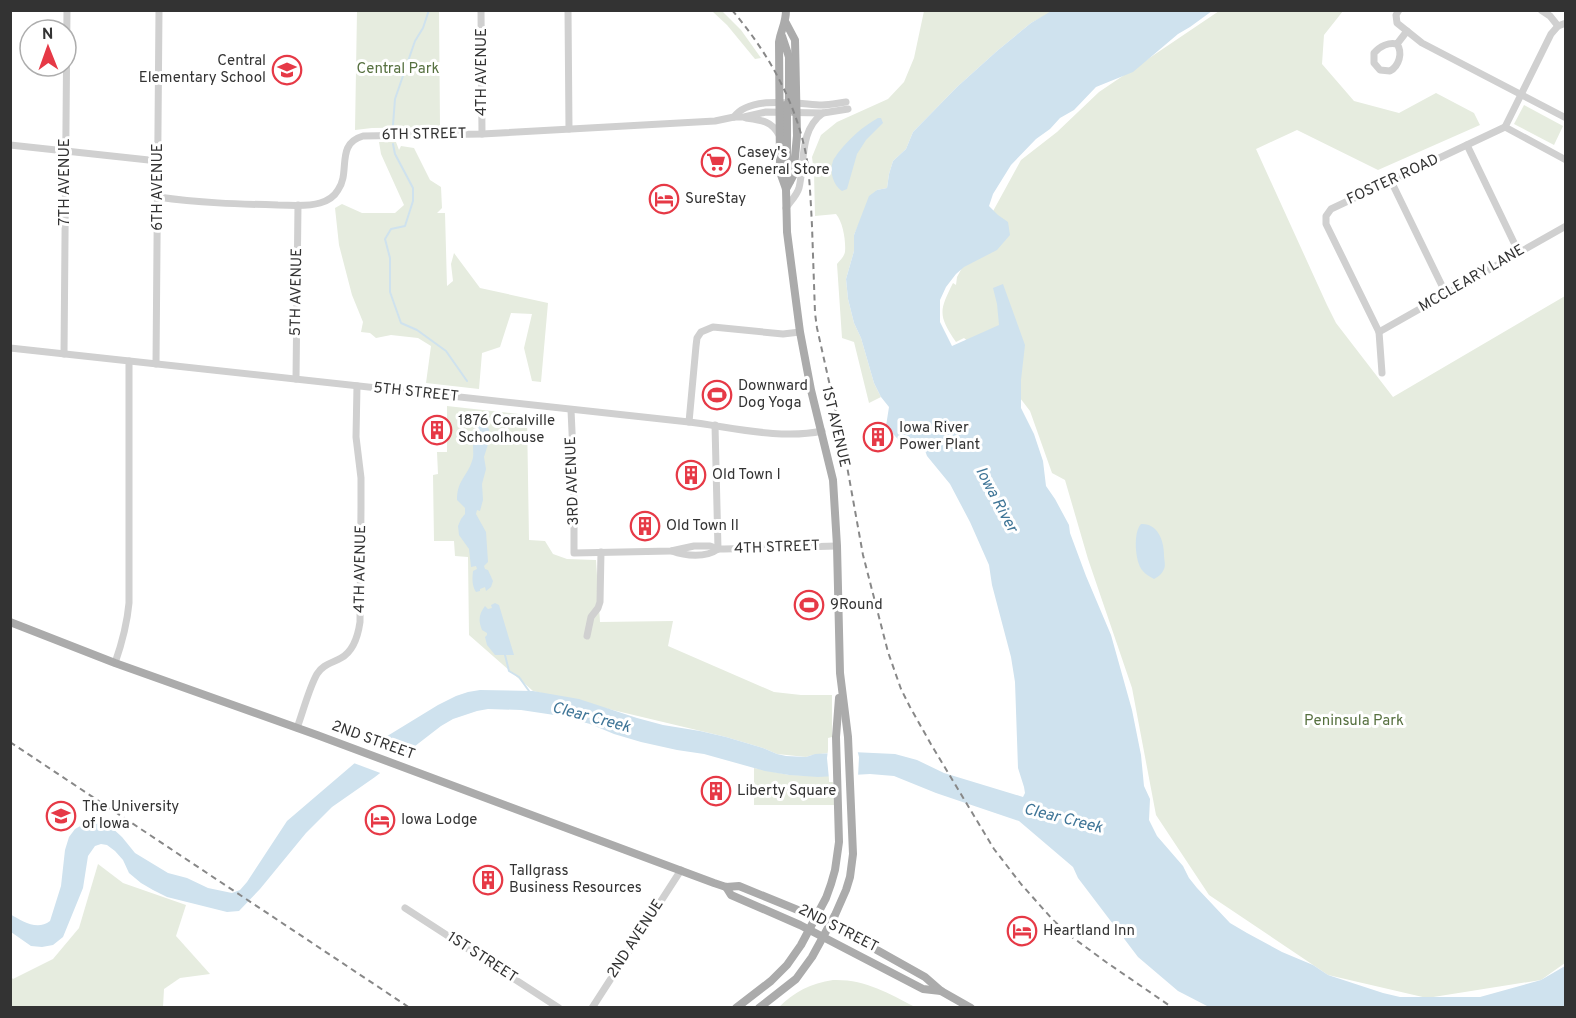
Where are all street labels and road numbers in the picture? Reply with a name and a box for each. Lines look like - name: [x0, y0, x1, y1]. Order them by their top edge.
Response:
- street label: 4TH AVENUE: [473, 28, 492, 116]
- street label: 6TH STREET: [381, 125, 467, 145]
- street label: 7TH AVENUE: [56, 138, 75, 226]
- street label: 6TH AVENUE: [149, 143, 168, 231]
- street label: FOSTER ROAD: [1344, 150, 1442, 210]
- street label: MCCLEARY LANE: [1416, 241, 1528, 317]
- street label: 5TH AVENUE: [287, 248, 307, 336]
- street label: 5TH STREET: [372, 379, 460, 407]
- street label: 1ST AVENUE: [816, 385, 854, 469]
- street label: 3RD AVENUE: [562, 436, 584, 526]
- street label: 4TH AVENUE: [351, 525, 371, 613]
- street label: 4TH STREET: [734, 537, 820, 559]
- street label: 2ND STREET: [329, 717, 417, 765]
- street label: 2ND AVENUE: [604, 896, 668, 982]
- street label: 2ND STREET: [795, 901, 881, 957]
- street label: 1ST STREET: [443, 928, 521, 988]

